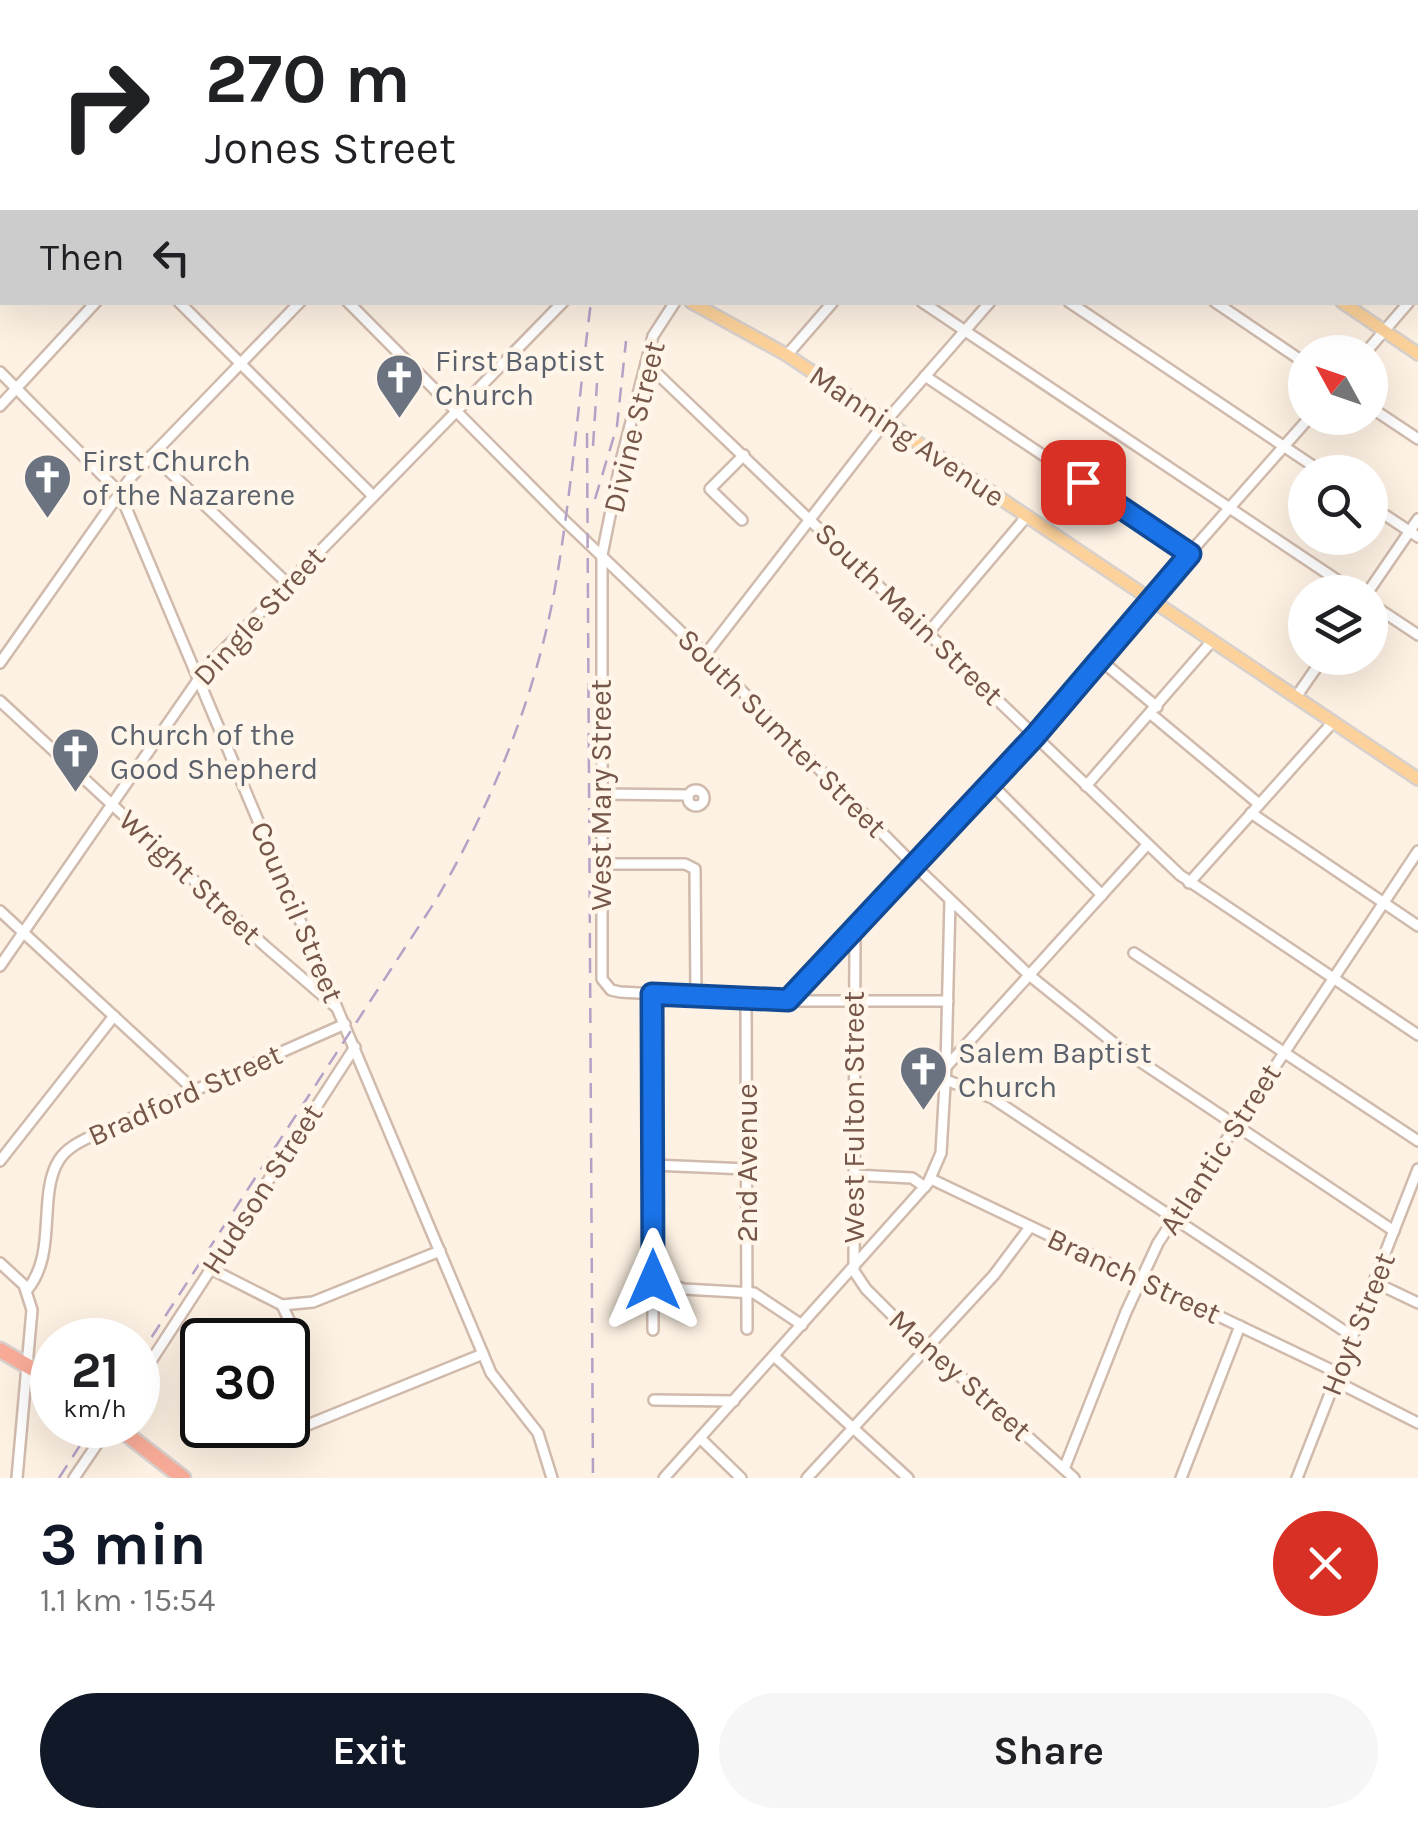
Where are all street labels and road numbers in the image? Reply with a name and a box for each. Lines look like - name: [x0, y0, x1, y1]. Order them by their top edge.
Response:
- street label: Divine Street: [595, 337, 673, 517]
- street label: Manning Avenue: [802, 357, 1012, 515]
- street label: South Main Street: [807, 515, 1011, 713]
- street label: Dingle Street: [185, 539, 333, 693]
- street label: South Sumter Street: [670, 621, 894, 845]
- street label: West Mary Street: [583, 679, 619, 911]
- street label: Wright Street: [111, 802, 269, 952]
- street label: Council Street: [243, 816, 351, 1008]
- street label: West Fulton Street: [836, 991, 872, 1243]
- street label: Bradford Street: [82, 1036, 288, 1154]
- street label: Atlantic Street: [1151, 1057, 1289, 1241]
- street label: 2nd Avenue: [729, 1083, 765, 1243]
- street label: Hudson Street: [194, 1097, 330, 1281]
- street label: Branch Street: [1042, 1220, 1226, 1332]
- street label: Hoyt Street: [1313, 1247, 1403, 1401]
- street label: Maney Street: [881, 1302, 1039, 1448]

